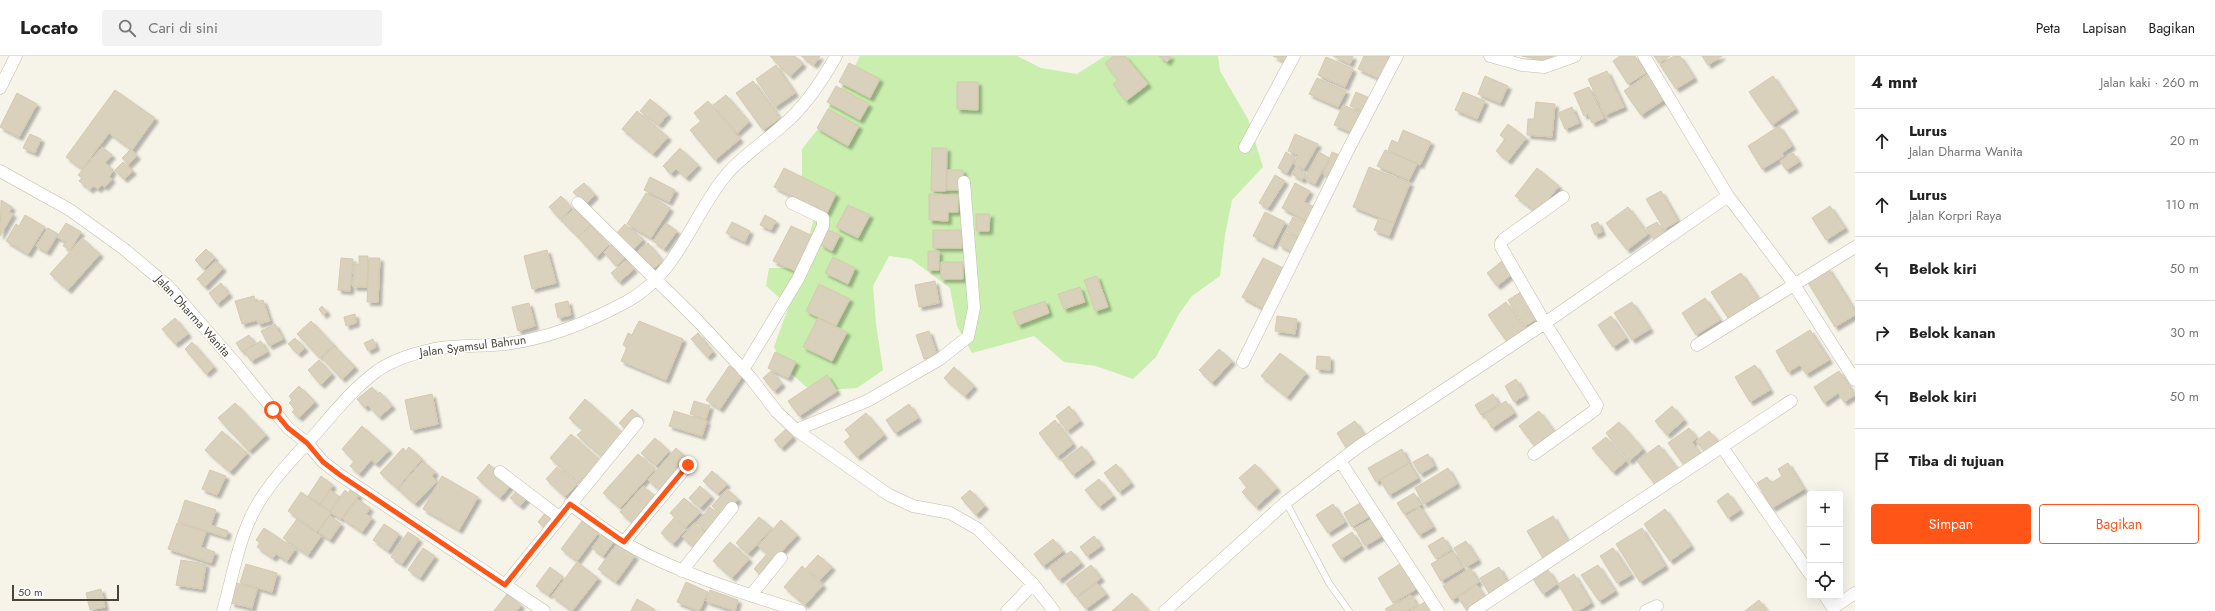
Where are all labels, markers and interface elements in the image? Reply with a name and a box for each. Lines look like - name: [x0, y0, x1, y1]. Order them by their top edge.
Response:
- search box: [102, 10, 382, 46]
- text: Locato: [20, 14, 78, 41]
- icon: search: [116, 17, 138, 39]
- text: Cari di sini: [148, 17, 218, 39]
- text: Peta: [2036, 18, 2060, 38]
- text: Lapisan: [2082, 18, 2127, 38]
- text: Bagikan: [2149, 18, 2195, 38]
- text: 4 mnt: [1871, 70, 1917, 94]
- text: Jalan kaki · 260 m: [2100, 73, 2199, 92]
- text: Lurus: [1909, 120, 1947, 142]
- icon: ahead: [1871, 130, 1893, 152]
- text: 20 m: [2170, 131, 2199, 150]
- text: Jalan Dharma Wanita: [1909, 142, 2022, 161]
- text: Lurus: [1909, 184, 1947, 206]
- icon: ahead: [1871, 194, 1893, 216]
- text: 110 m: [2165, 195, 2199, 214]
- text: Jalan Korpri Raya: [1909, 206, 2001, 225]
- icon: left: [1871, 258, 1893, 280]
- text: Belok kiri: [1909, 258, 1977, 280]
- text: 50 m: [2170, 259, 2199, 278]
- street label: Jalan Dharma Wanita: [150, 270, 235, 361]
- icon: right: [1871, 322, 1893, 344]
- text: Belok kanan: [1909, 322, 1996, 344]
- text: 30 m: [2170, 323, 2199, 342]
- street label: Jalan Syamsul Bahrun: [417, 331, 527, 362]
- icon: left: [1871, 386, 1893, 408]
- text: Belok kiri: [1909, 386, 1977, 408]
- text: 50 m: [2170, 387, 2199, 406]
- route start: [264, 401, 282, 419]
- icon: arrive: [1871, 450, 1893, 472]
- text: Tiba di tujuan: [1909, 450, 2004, 472]
- route end: [679, 456, 697, 474]
- map controls: [1807, 491, 1843, 599]
- button: +: [1807, 491, 1843, 527]
- button: Simpan: [1871, 504, 2031, 544]
- button: Bagikan: [2039, 504, 2199, 544]
- button: −: [1807, 527, 1843, 563]
- button: locate: [1807, 563, 1843, 599]
- scale bar: [12, 583, 119, 602]
- text: 50 m: [18, 584, 43, 600]

